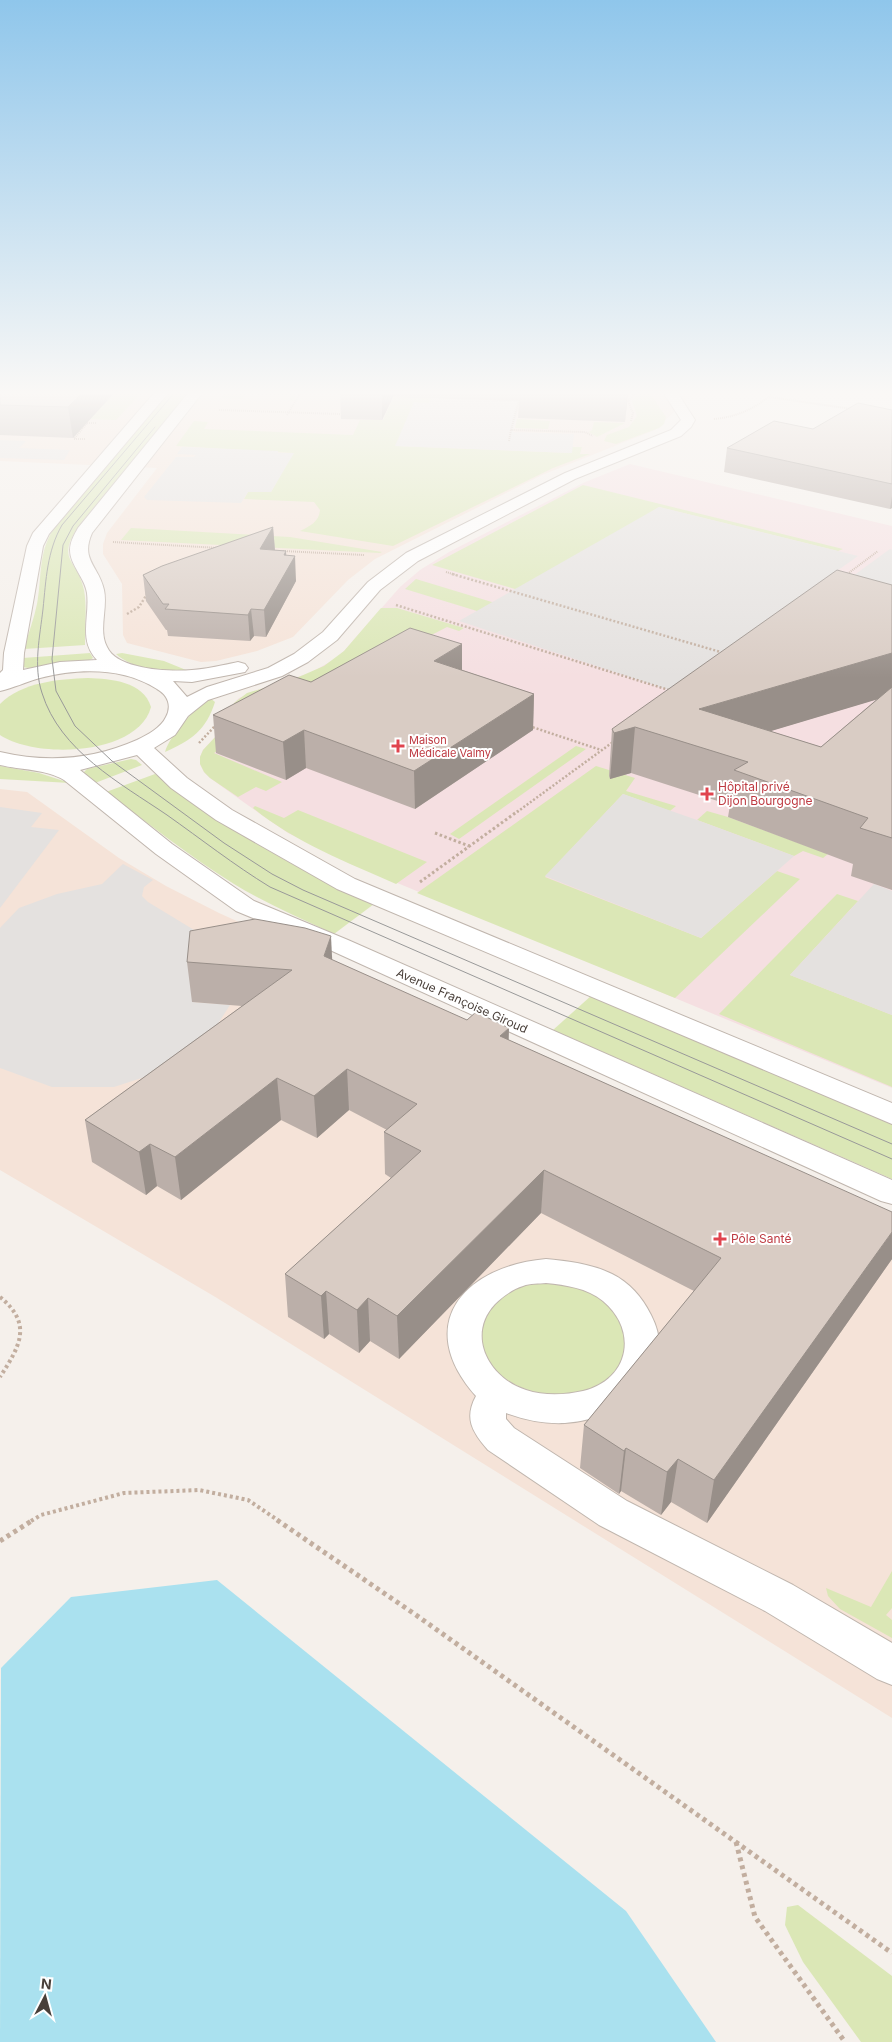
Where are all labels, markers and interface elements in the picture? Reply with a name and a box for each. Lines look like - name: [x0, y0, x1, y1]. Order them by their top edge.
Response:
- place label: Maison Médicale Valmy: [409, 733, 491, 760]
- marker: Maison Médicale Valmy: [391, 739, 405, 753]
- place label: Hôpital privé Dijon Bourgogne: [718, 779, 813, 808]
- marker: Hôpital privé Dijon Bourgogne: [700, 787, 714, 801]
- street label: Avenue Françoise Giroud: [394, 965, 530, 1036]
- place label: Pôle Santé: [731, 1231, 791, 1246]
- marker: Pôle Santé: [713, 1232, 727, 1246]
- north arrow: [20, 1972, 70, 2022]
- text: N: [40, 1975, 53, 1993]

